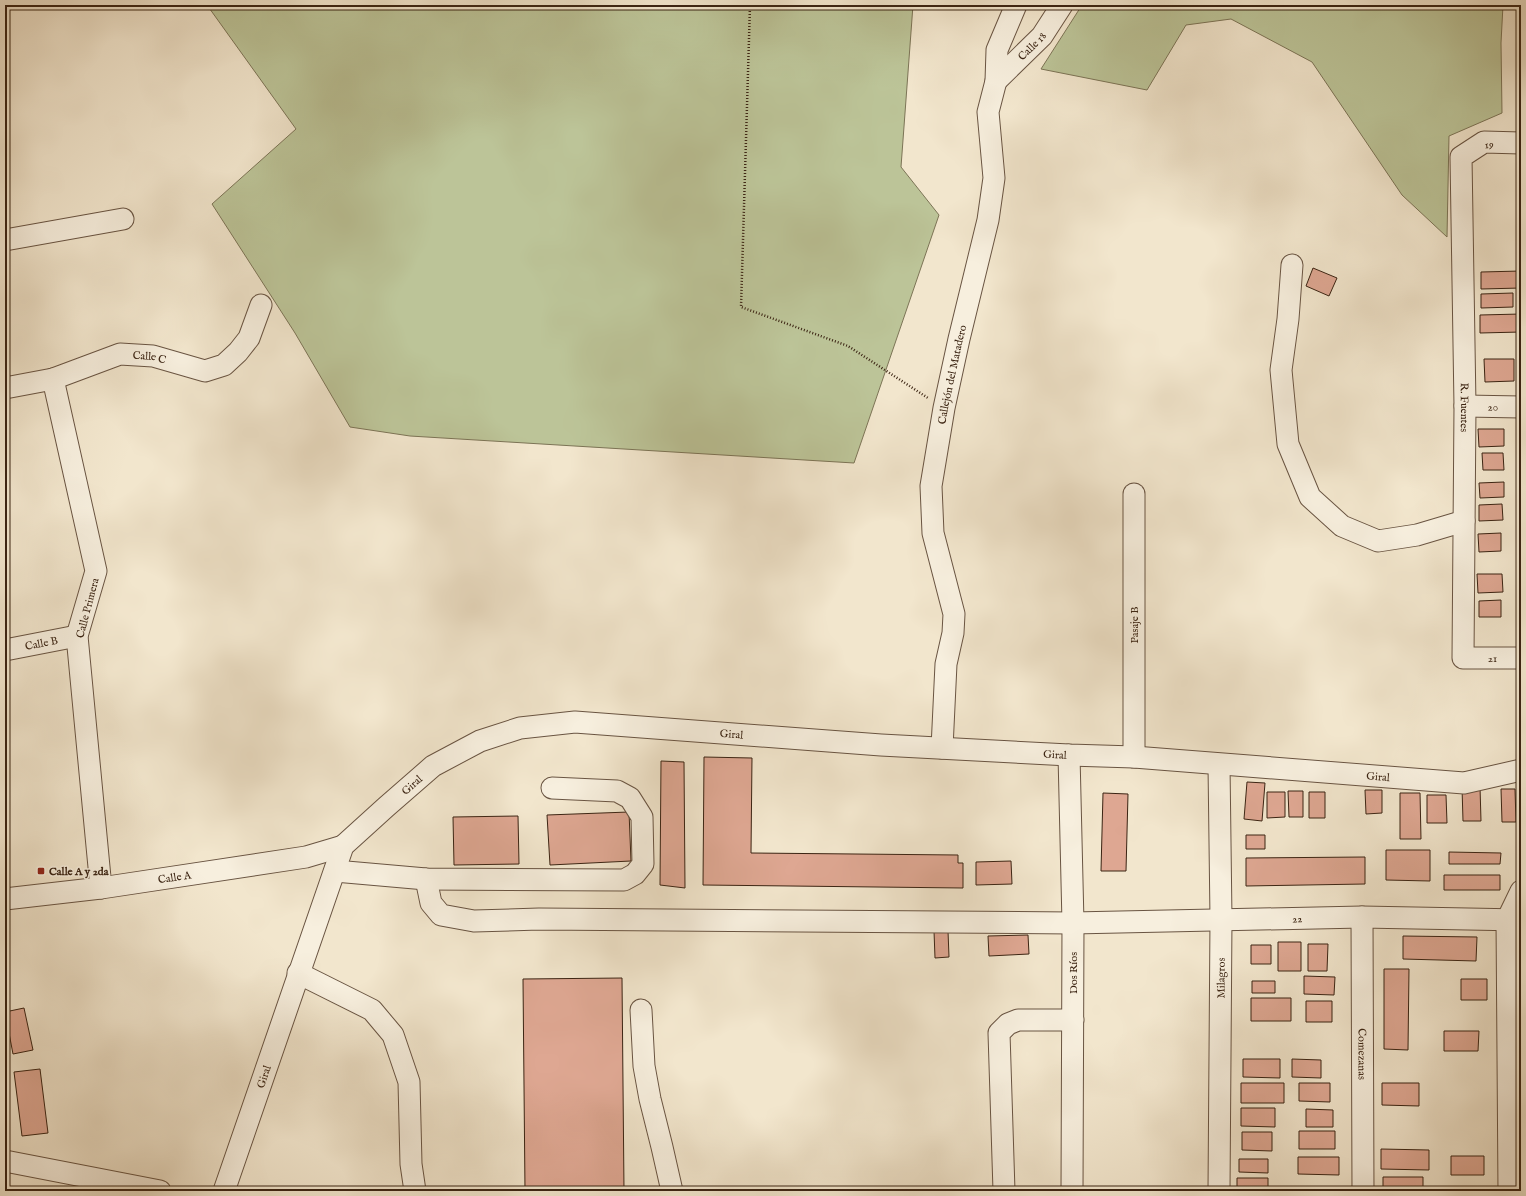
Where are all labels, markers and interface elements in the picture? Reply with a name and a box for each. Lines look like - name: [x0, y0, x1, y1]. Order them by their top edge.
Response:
- street label: Calle 18: [1015, 30, 1050, 64]
- street label: 19: [1484, 137, 1495, 152]
- street label: Callejón del Matadero: [935, 324, 970, 426]
- street label: Calle C: [132, 349, 168, 367]
- street label: R. Fuentes: [1457, 383, 1471, 432]
- street label: 20: [1488, 400, 1498, 415]
- street label: Calle Primera: [73, 576, 103, 640]
- street label: Pasaje B: [1128, 606, 1142, 644]
- street label: Calle B: [24, 634, 59, 654]
- street label: 21: [1488, 652, 1497, 666]
- street label: Giral: [719, 727, 744, 743]
- street label: Giral: [1043, 748, 1067, 763]
- street label: Giral: [1366, 769, 1390, 785]
- street label: Giral: [399, 772, 426, 798]
- place label: Calle A y 2da: [49, 865, 109, 879]
- marker: Calle A y 2da: [36, 866, 46, 876]
- street label: Calle A: [157, 868, 193, 887]
- street label: 22: [1292, 912, 1303, 926]
- street label: Dos Ríos: [1067, 952, 1081, 994]
- street label: Milagros: [1214, 957, 1229, 999]
- street label: Comezanas: [1354, 1028, 1369, 1080]
- street label: Giral: [254, 1064, 275, 1090]

